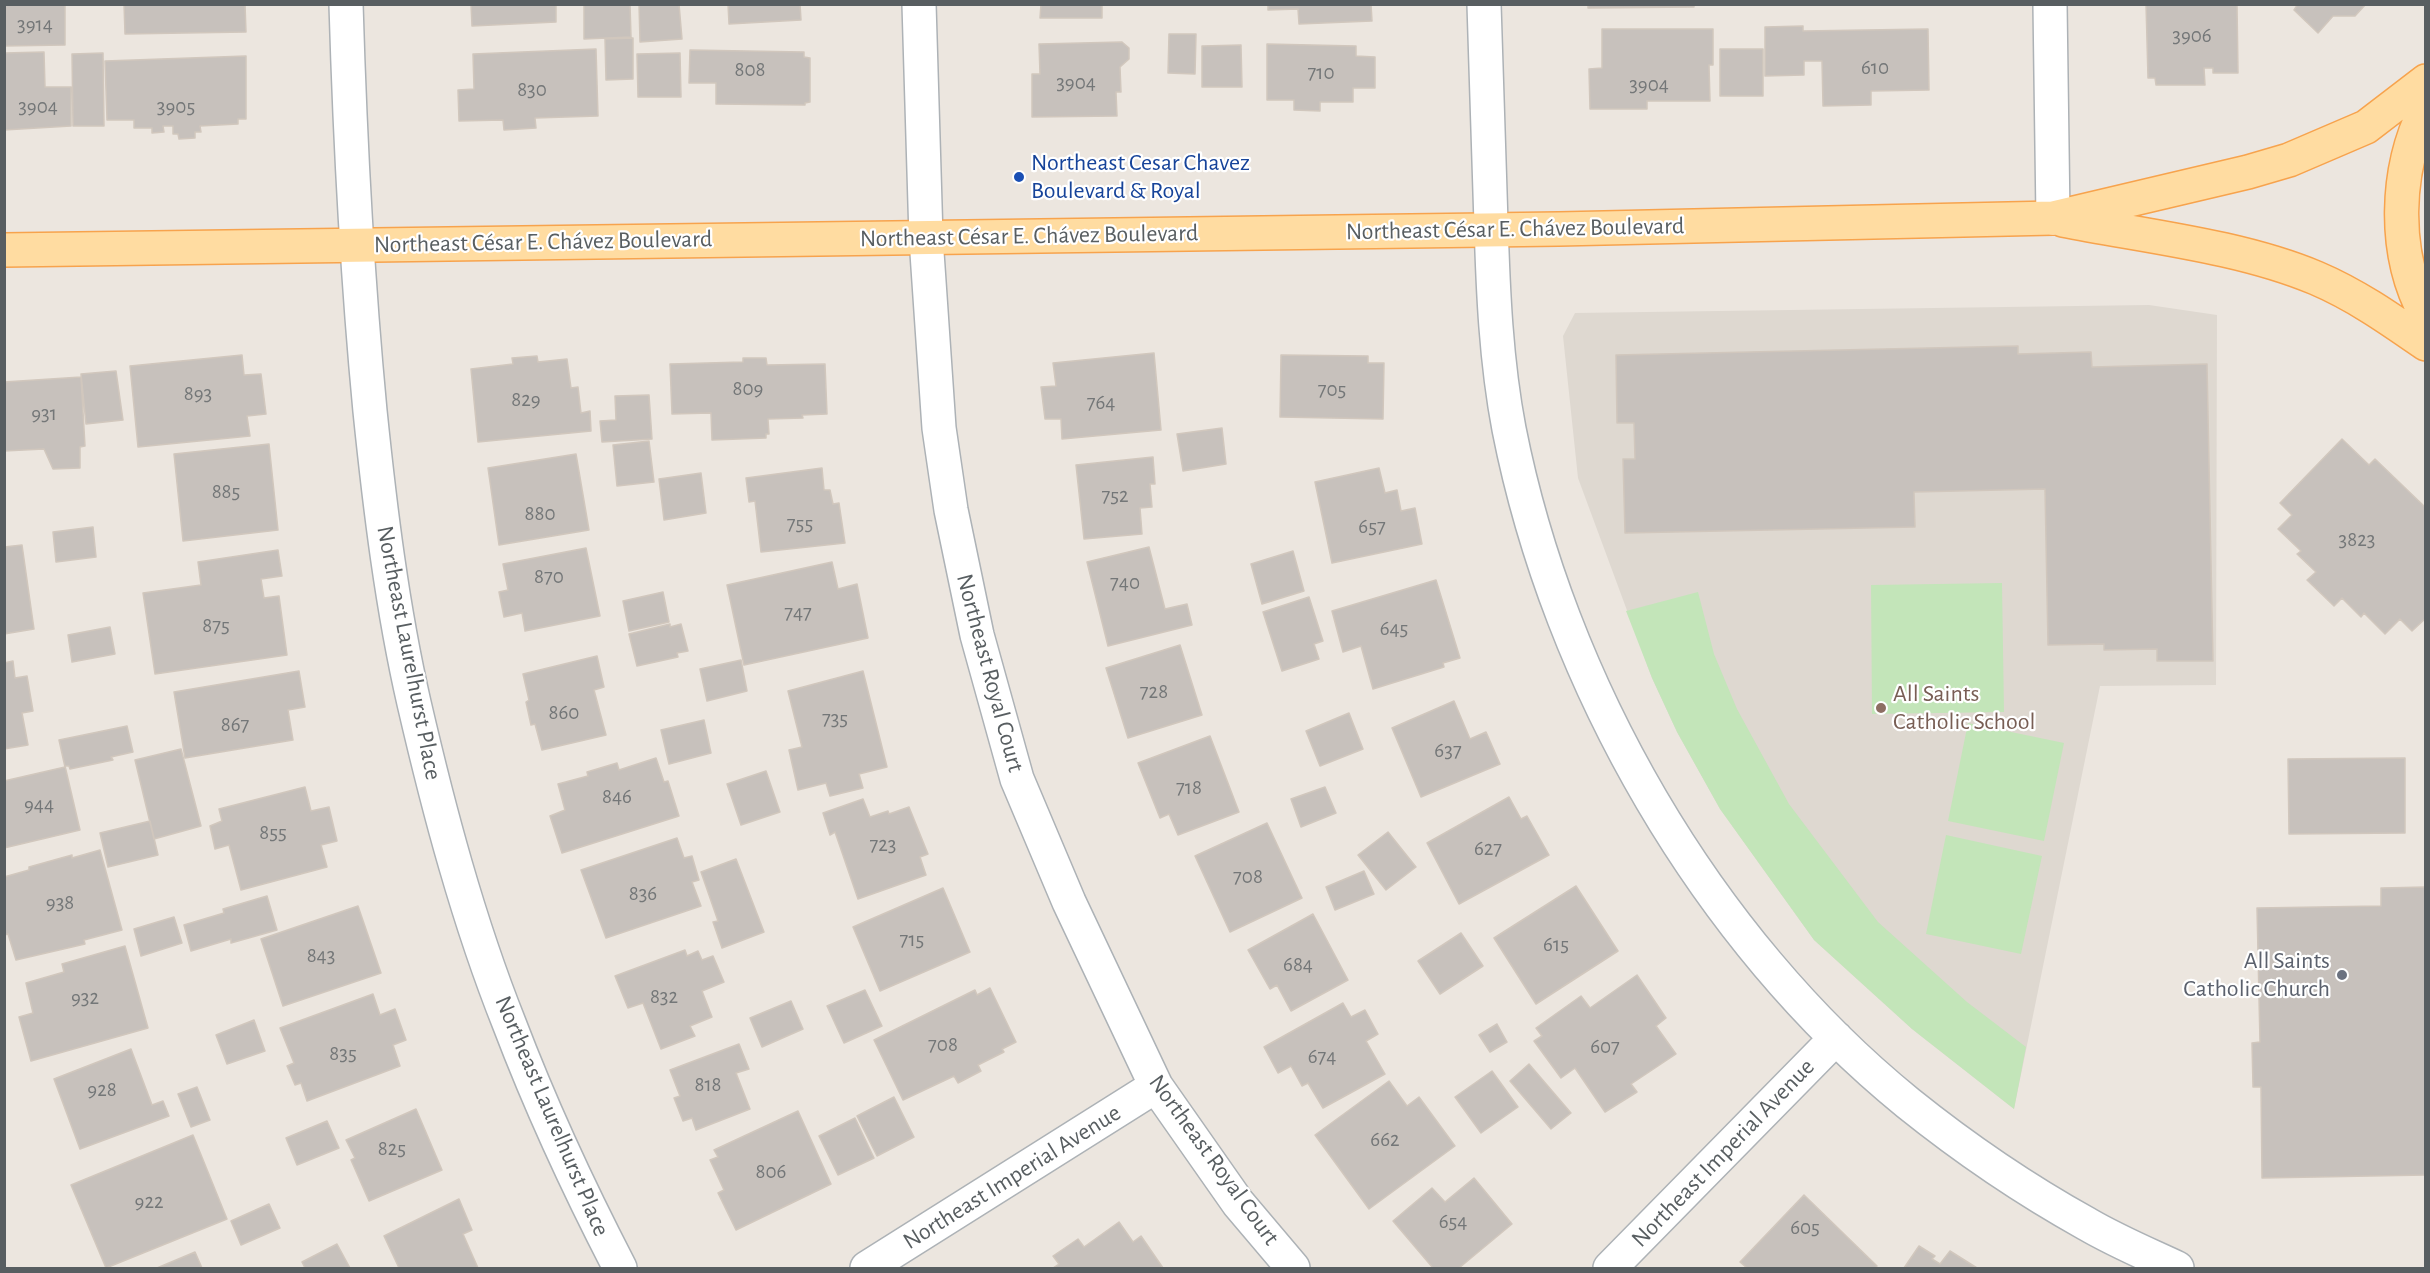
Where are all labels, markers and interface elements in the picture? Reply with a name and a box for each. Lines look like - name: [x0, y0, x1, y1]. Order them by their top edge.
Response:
- house number: 3914: [17, 12, 53, 38]
- house number: 3906: [2172, 23, 2212, 49]
- house number: 610: [1861, 55, 1889, 81]
- house number: 808: [735, 57, 765, 83]
- house number: 710: [1307, 60, 1335, 86]
- house number: 3904: [1056, 70, 1096, 96]
- house number: 3904: [1629, 72, 1669, 98]
- house number: 830: [517, 77, 547, 103]
- house number: 3904: [18, 94, 58, 120]
- house number: 3905: [157, 94, 195, 120]
- place label: Northeast Cesar Chavez Boulevard & Royal: [1031, 149, 1250, 205]
- marker: Northeast Cesar Chavez Boulevard & Royal: [1012, 170, 1026, 184]
- street label: Northeast César E. Chávez Boulevard: [1346, 212, 1684, 246]
- street label: Northeast César E. Chávez Boulevard: [860, 219, 1198, 253]
- street label: Northeast César E. Chávez Boulevard: [374, 225, 712, 259]
- house number: 809: [733, 376, 763, 402]
- house number: 705: [1318, 377, 1346, 403]
- house number: 893: [184, 381, 212, 407]
- house number: 829: [511, 387, 541, 413]
- house number: 764: [1087, 390, 1115, 416]
- house number: 931: [31, 401, 57, 427]
- house number: 885: [212, 479, 240, 505]
- house number: 752: [1101, 483, 1129, 509]
- house number: 880: [525, 501, 555, 527]
- house number: 755: [787, 511, 813, 537]
- house number: 657: [1358, 514, 1386, 540]
- street label: Northeast Laurelhurst Place: [370, 523, 448, 783]
- house number: 3823: [2339, 527, 2375, 553]
- house number: 870: [534, 564, 564, 590]
- house number: 740: [1110, 570, 1140, 596]
- street label: Northeast Royal Court: [950, 571, 1030, 775]
- house number: 747: [784, 600, 812, 626]
- house number: 875: [202, 613, 230, 639]
- house number: 645: [1380, 616, 1408, 642]
- house number: 728: [1140, 679, 1168, 705]
- place label: All Saints Catholic School: [1893, 680, 2035, 736]
- house number: 860: [549, 700, 579, 726]
- marker: All Saints Catholic School: [1874, 701, 1888, 715]
- house number: 735: [822, 706, 848, 732]
- house number: 867: [221, 712, 249, 738]
- house number: 637: [1434, 738, 1462, 764]
- house number: 718: [1176, 775, 1202, 801]
- house number: 846: [602, 784, 632, 810]
- house number: 944: [24, 792, 54, 818]
- house number: 855: [259, 820, 287, 846]
- house number: 723: [870, 832, 896, 858]
- house number: 627: [1474, 836, 1502, 862]
- house number: 708: [1233, 864, 1263, 890]
- house number: 836: [629, 881, 657, 907]
- house number: 938: [46, 890, 74, 916]
- house number: 715: [900, 927, 924, 953]
- house number: 615: [1543, 932, 1569, 958]
- house number: 843: [307, 943, 335, 969]
- place label: All Saints Catholic Church: [2183, 947, 2330, 1003]
- house number: 684: [1283, 952, 1313, 978]
- marker: All Saints Catholic Church: [2335, 968, 2349, 982]
- house number: 832: [650, 984, 678, 1010]
- house number: 932: [71, 985, 99, 1011]
- street label: Northeast Laurelhurst Place: [488, 991, 616, 1241]
- house number: 708: [928, 1032, 958, 1058]
- house number: 607: [1590, 1034, 1620, 1060]
- house number: 835: [329, 1041, 357, 1067]
- house number: 674: [1308, 1044, 1336, 1070]
- street label: Northeast Imperial Avenue: [1625, 1053, 1821, 1253]
- street label: Northeast Royal Court: [1142, 1069, 1286, 1251]
- house number: 818: [694, 1072, 722, 1098]
- house number: 928: [87, 1077, 117, 1103]
- street label: Northeast Imperial Avenue: [898, 1098, 1126, 1256]
- house number: 662: [1370, 1127, 1400, 1153]
- house number: 825: [378, 1136, 406, 1162]
- house number: 806: [756, 1159, 786, 1185]
- house number: 922: [135, 1189, 163, 1215]
- house number: 654: [1439, 1209, 1467, 1235]
- house number: 605: [1790, 1215, 1820, 1241]

